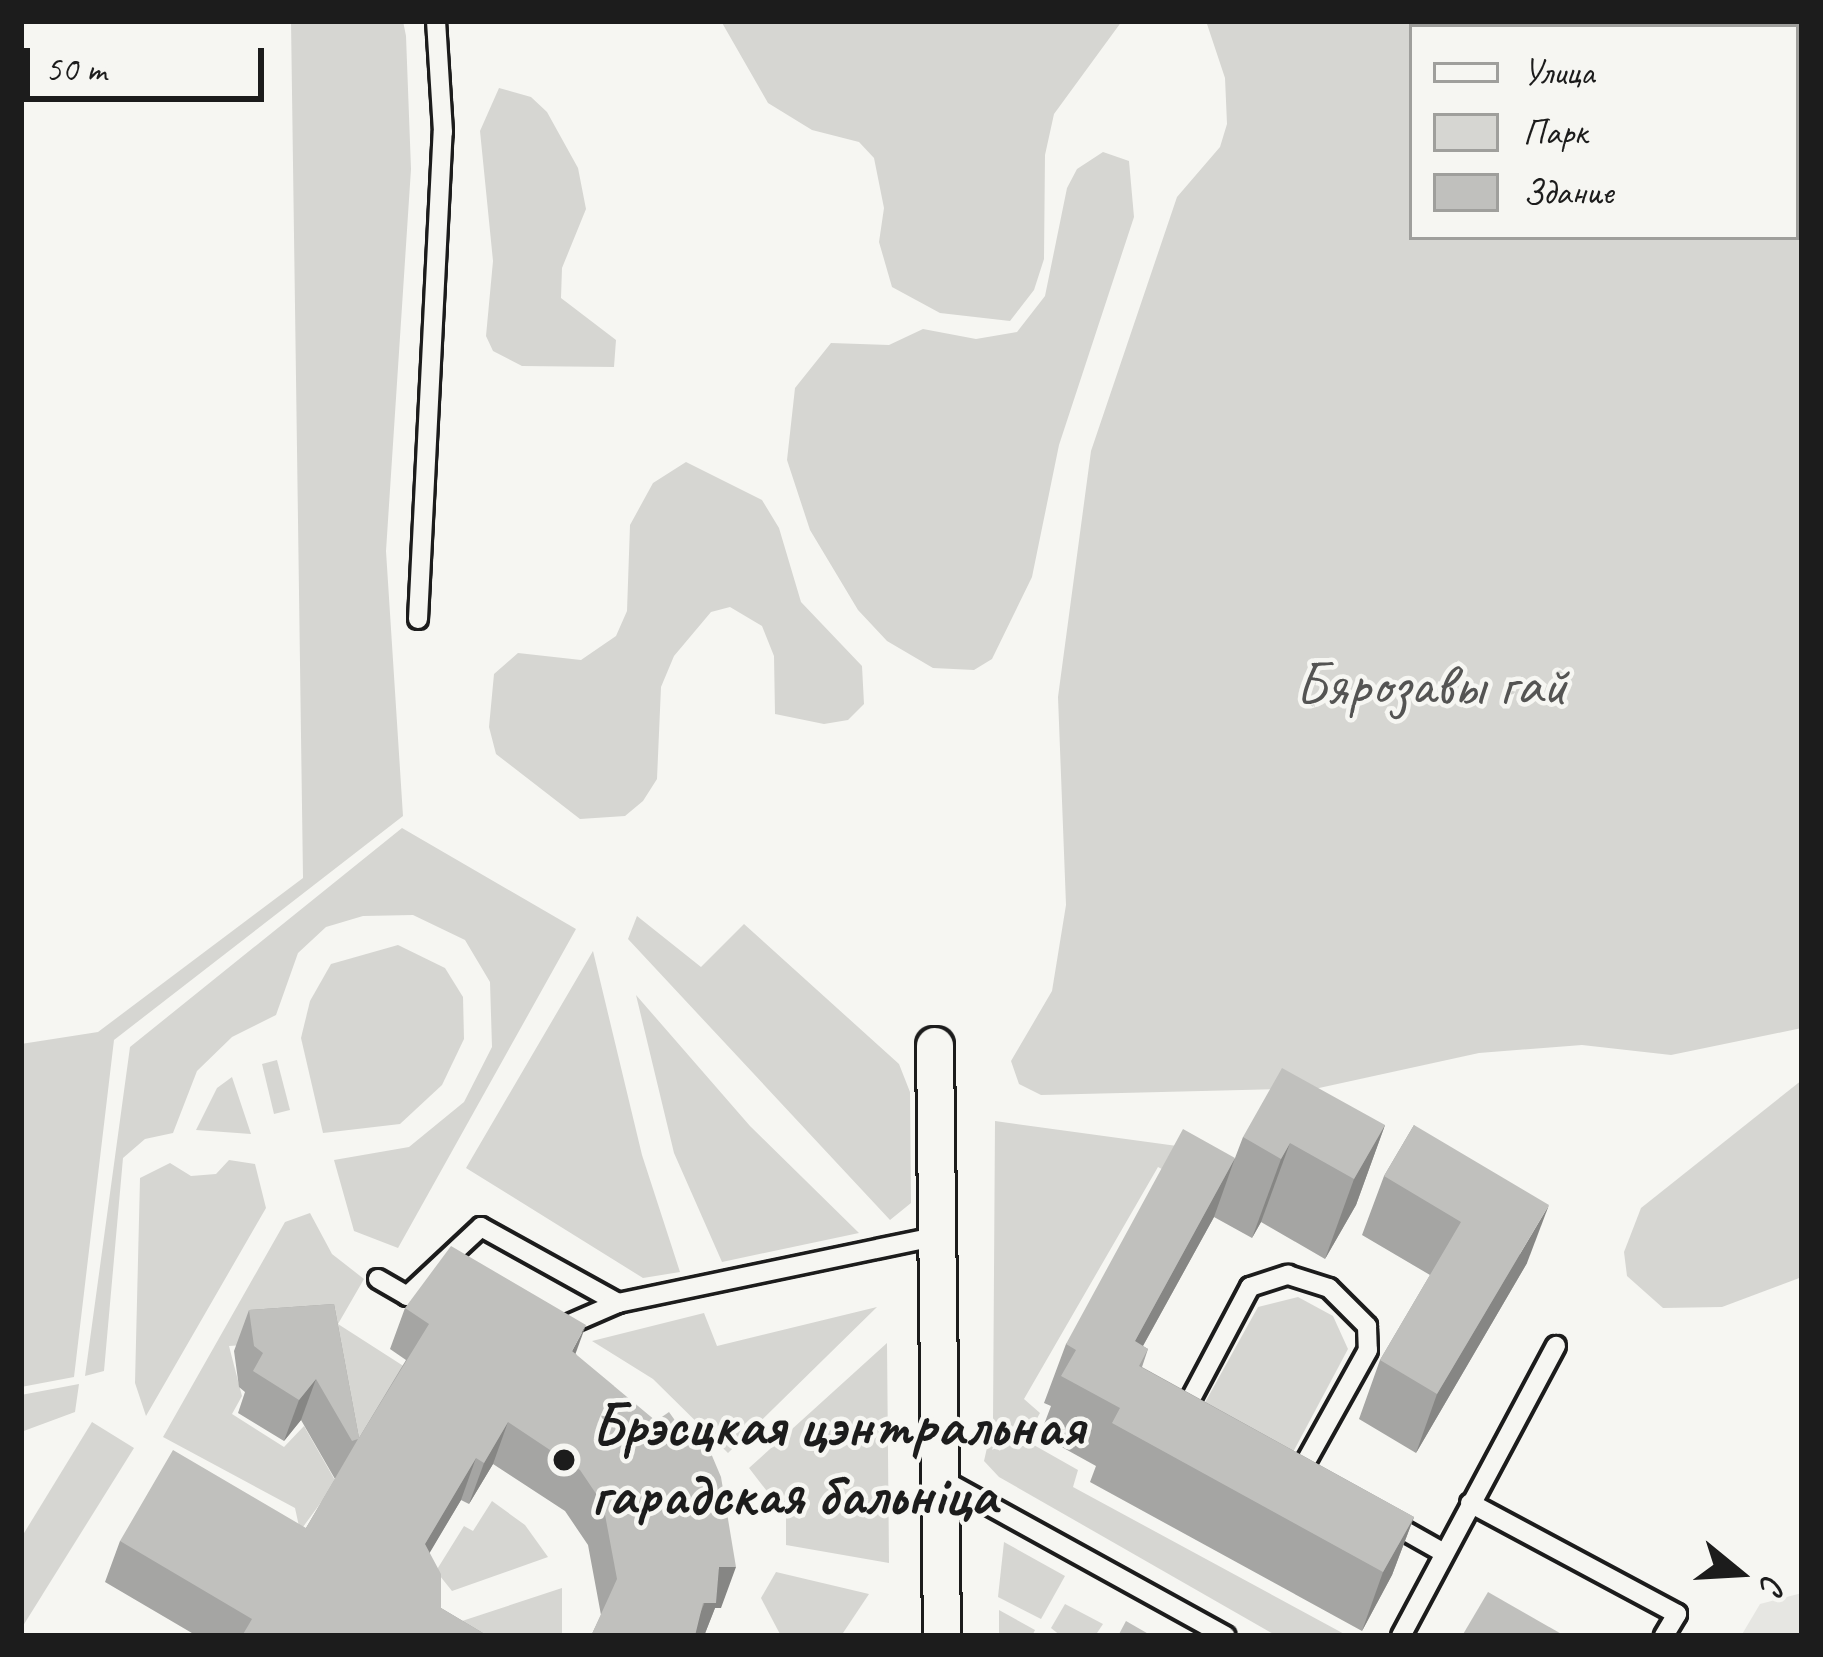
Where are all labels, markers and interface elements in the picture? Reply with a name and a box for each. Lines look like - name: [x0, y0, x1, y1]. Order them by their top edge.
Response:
- scale bar: [30, 24, 270, 98]
- legend: [1409, 24, 1799, 240]
- text: 50 m: [45, 46, 106, 92]
- text: Улица: [1523, 49, 1594, 95]
- text: Парк: [1523, 109, 1587, 155]
- text: Здание: [1523, 169, 1613, 215]
- park label: Бярозавы гай: [1295, 648, 1567, 720]
- place label: Брэсцкая цэнтральная гарадская бальніца: [591, 1390, 1084, 1531]
- marker: Брэсцкая цэнтральная гарадская бальніца: [548, 1444, 580, 1476]
- north arrow: [1679, 1513, 1799, 1633]
- text: С: [1751, 1570, 1796, 1598]

